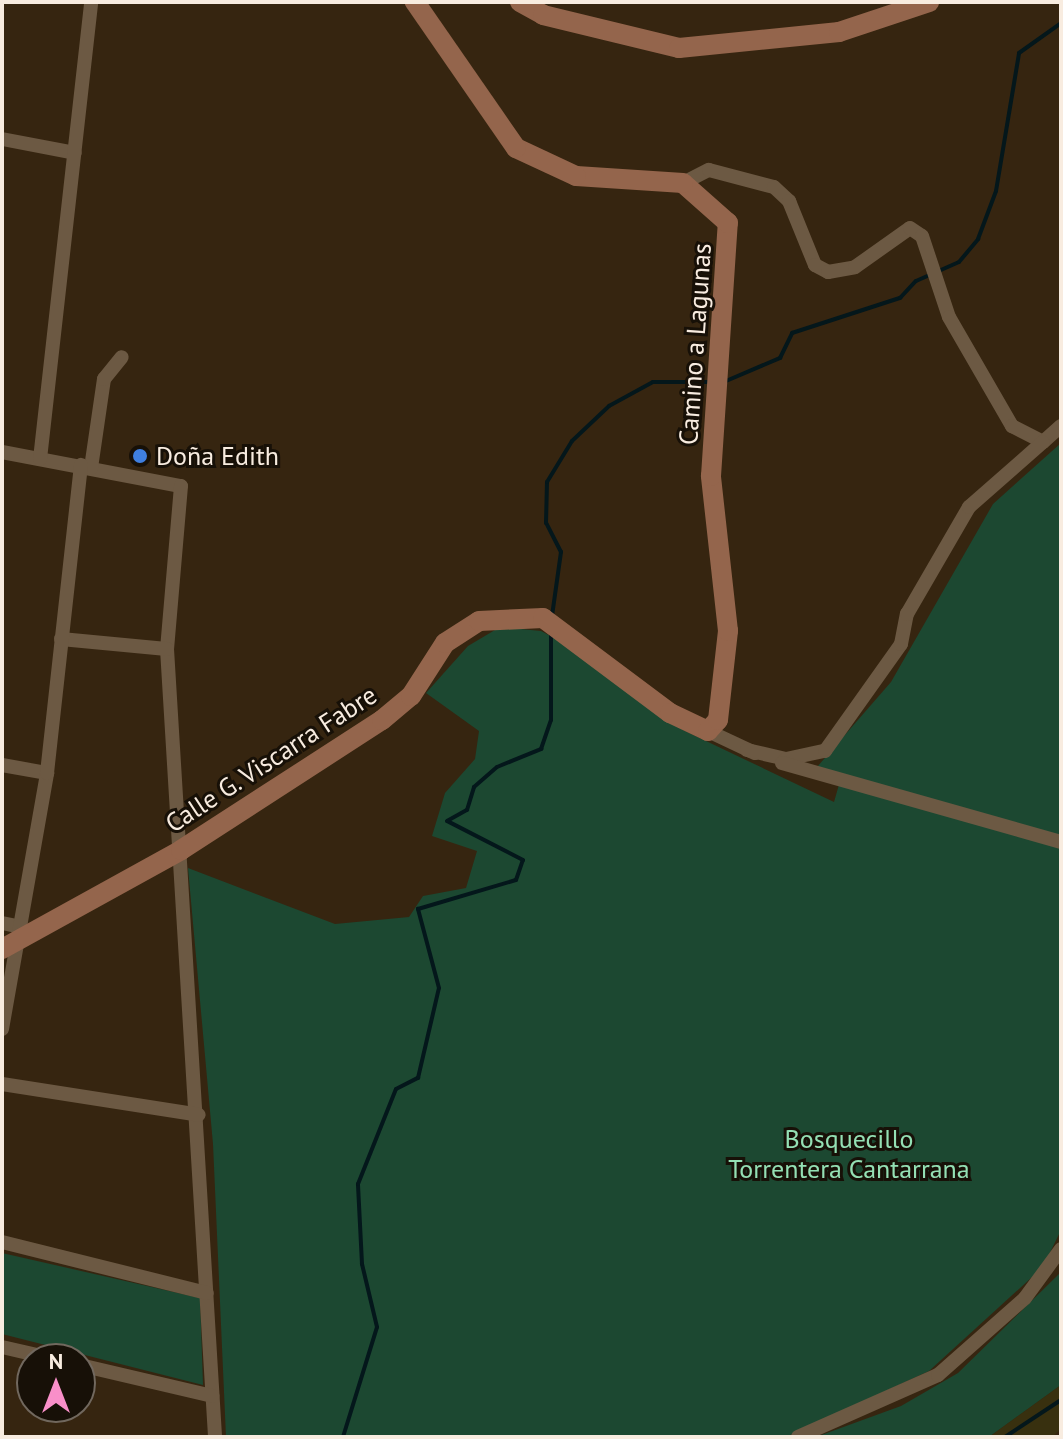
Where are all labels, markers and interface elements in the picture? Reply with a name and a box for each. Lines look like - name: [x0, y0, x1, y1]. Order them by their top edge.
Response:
- street label: Camino a Lagunas: [672, 242, 718, 446]
- place label: Doña Edith: [156, 440, 279, 472]
- marker: Doña Edith: [131, 447, 149, 465]
- street label: Calle G. Viscarra Fabre: [158, 678, 384, 840]
- park label: Bosquecillo Torrentera Cantarrana: [728, 1123, 970, 1184]
- north arrow: [16, 1343, 96, 1423]
- text: N: [49, 1347, 63, 1375]

